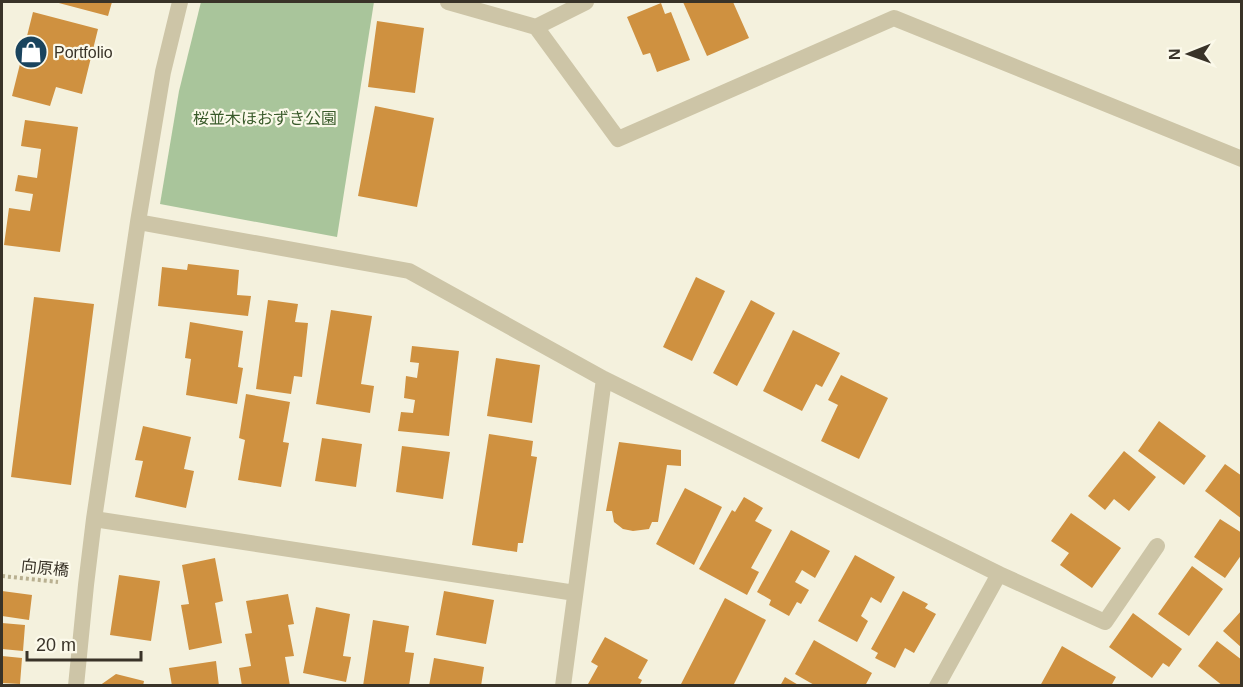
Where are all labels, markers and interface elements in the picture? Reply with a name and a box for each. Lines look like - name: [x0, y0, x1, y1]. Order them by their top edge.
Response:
- north arrow: [1159, 24, 1219, 84]
- shop icon: Portfolio: [13, 34, 49, 70]
- place label: Portfolio: [54, 44, 113, 61]
- text: N: [1166, 48, 1183, 60]
- park label: 桜並木ほおずき公園: [193, 110, 337, 127]
- street label: 向原橋: [20, 557, 70, 579]
- scale bar: [27, 624, 141, 662]
- text: 20 m: [36, 635, 76, 655]

